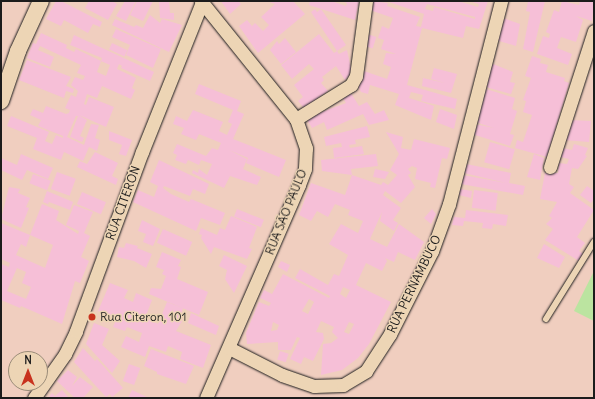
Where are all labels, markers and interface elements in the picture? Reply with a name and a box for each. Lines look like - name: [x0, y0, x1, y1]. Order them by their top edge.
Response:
- street label: RUA CITERON: [103, 164, 143, 242]
- street label: RUA SÃO PAULO: [262, 167, 310, 257]
- street label: RUA PERNAMBUCO: [384, 233, 444, 335]
- place label: Rua Citeron, 101: [100, 310, 186, 324]
- marker: Rua Citeron, 101: [87, 312, 97, 322]
- north arrow: [8, 351, 48, 391]
- text: N: [24, 353, 32, 367]

